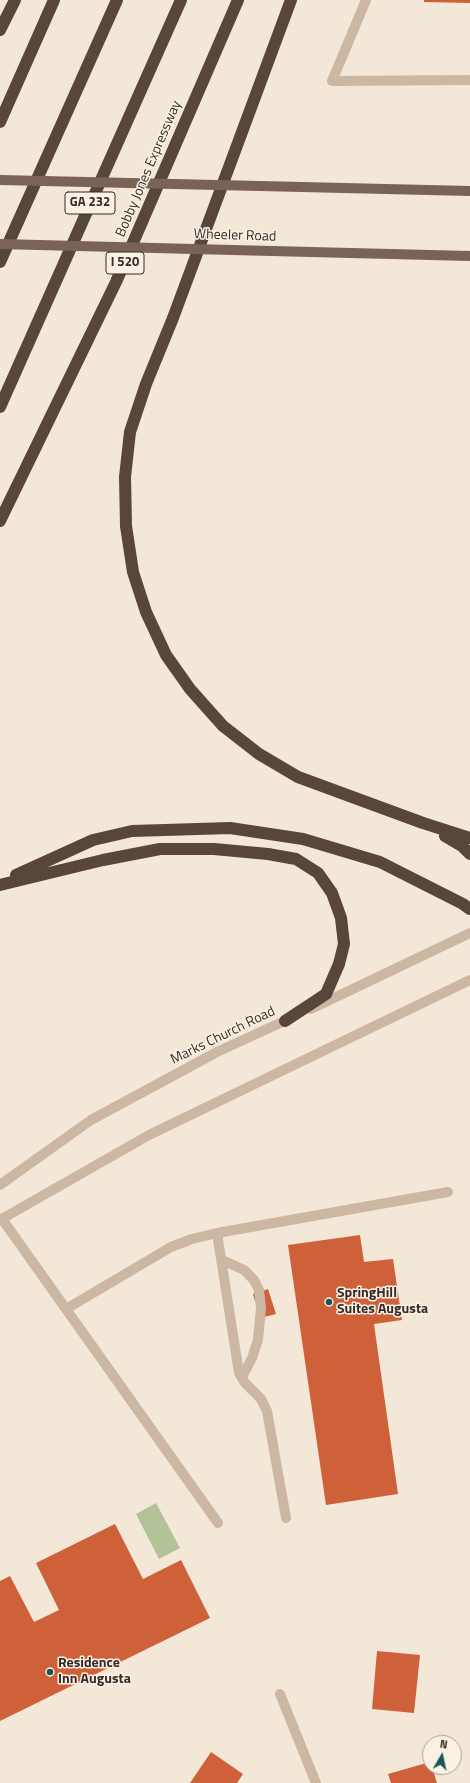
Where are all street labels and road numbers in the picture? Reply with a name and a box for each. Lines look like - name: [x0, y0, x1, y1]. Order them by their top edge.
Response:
- street label: Bobby Jones Expressway: [113, 98, 185, 240]
- road number: GA 232: [65, 192, 115, 214]
- street label: Wheeler Road: [193, 226, 277, 246]
- road number: I 520: [106, 252, 144, 274]
- street label: Marks Church Road: [168, 1003, 278, 1069]

